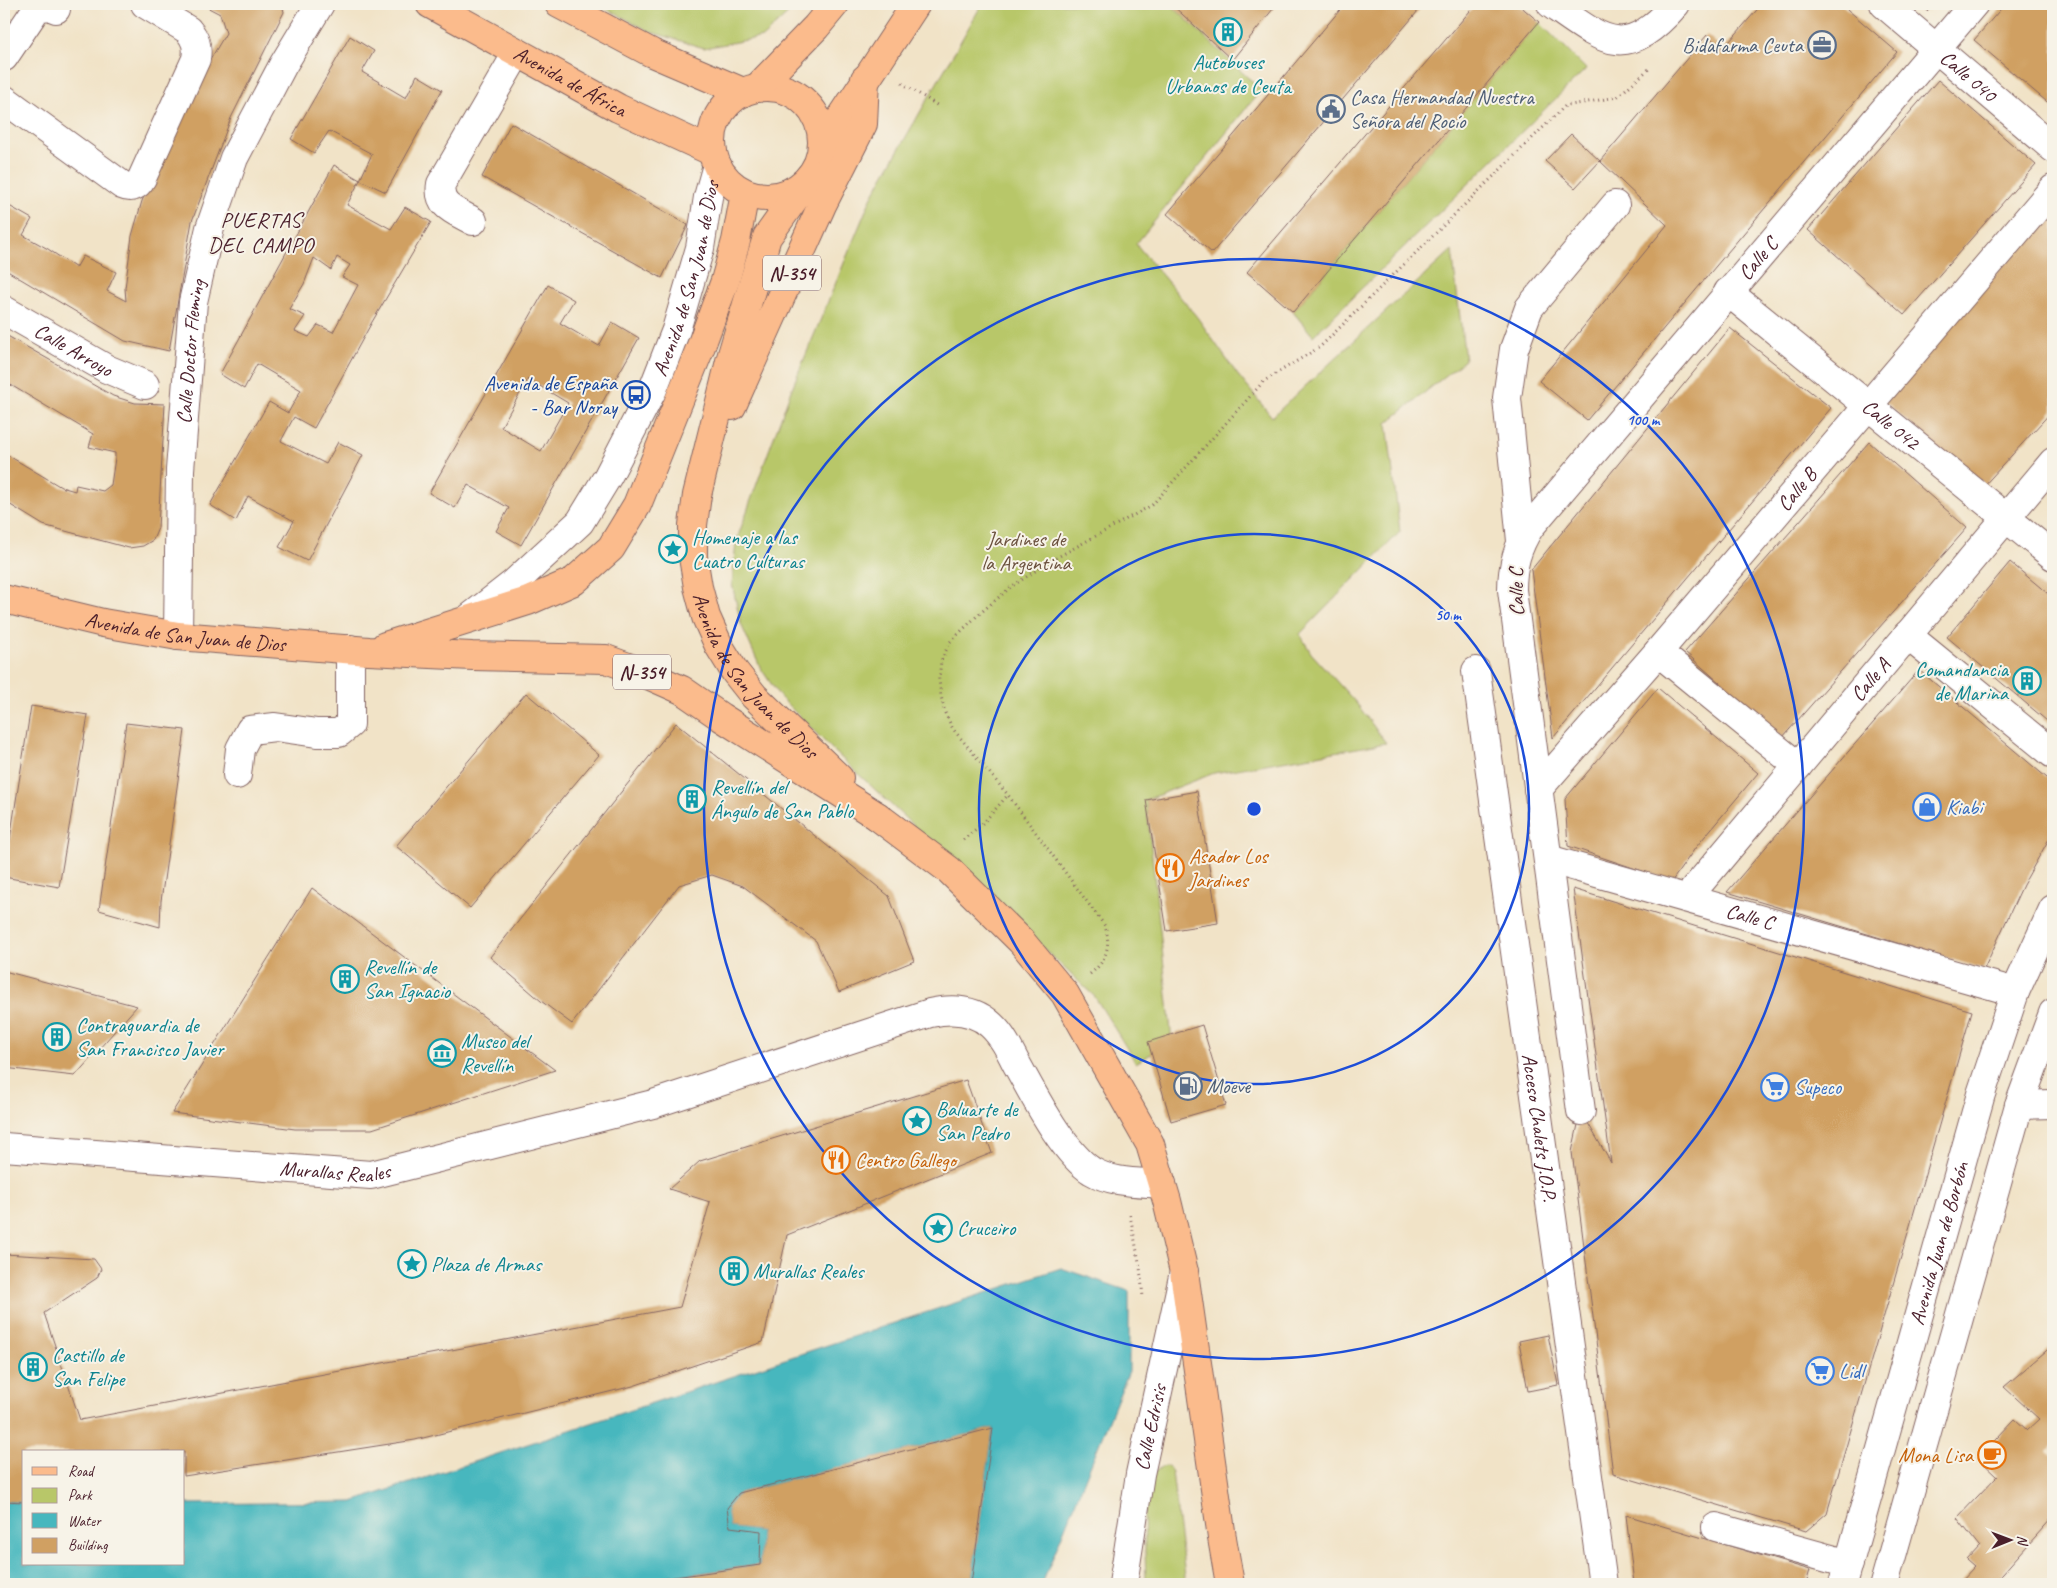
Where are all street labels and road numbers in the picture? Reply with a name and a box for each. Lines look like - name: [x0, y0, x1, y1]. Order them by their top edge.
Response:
- street label: Avenida de África: [509, 40, 631, 124]
- street label: Calle 040: [1935, 45, 2003, 108]
- street label: Avenida de San Juan de Dios: [646, 176, 725, 380]
- street label: Calle C: [1732, 230, 1785, 286]
- road number: N-354: [763, 256, 821, 290]
- street label: Calle Doctor Fleming: [171, 275, 211, 425]
- street label: Calle Arroyo: [30, 317, 117, 383]
- street label: Calle 042: [1857, 393, 1926, 456]
- street label: Calle B: [1771, 461, 1824, 516]
- street label: Calle C: [1503, 565, 1529, 616]
- street label: Avenida de San Juan de Dios: [687, 590, 825, 765]
- street label: Avenida de San Juan de Dios: [83, 606, 288, 658]
- street label: Calle A: [1845, 652, 1897, 707]
- road number: N-354: [613, 654, 671, 690]
- street label: Calle C: [1723, 897, 1780, 936]
- street label: Acceso Chalets J.O.P.: [1516, 1052, 1563, 1204]
- street label: Murallas Reales: [279, 1155, 395, 1188]
- street label: Avenida Juan de Borbón: [1904, 1158, 1974, 1328]
- street label: Calle Edrisis: [1128, 1380, 1173, 1473]

